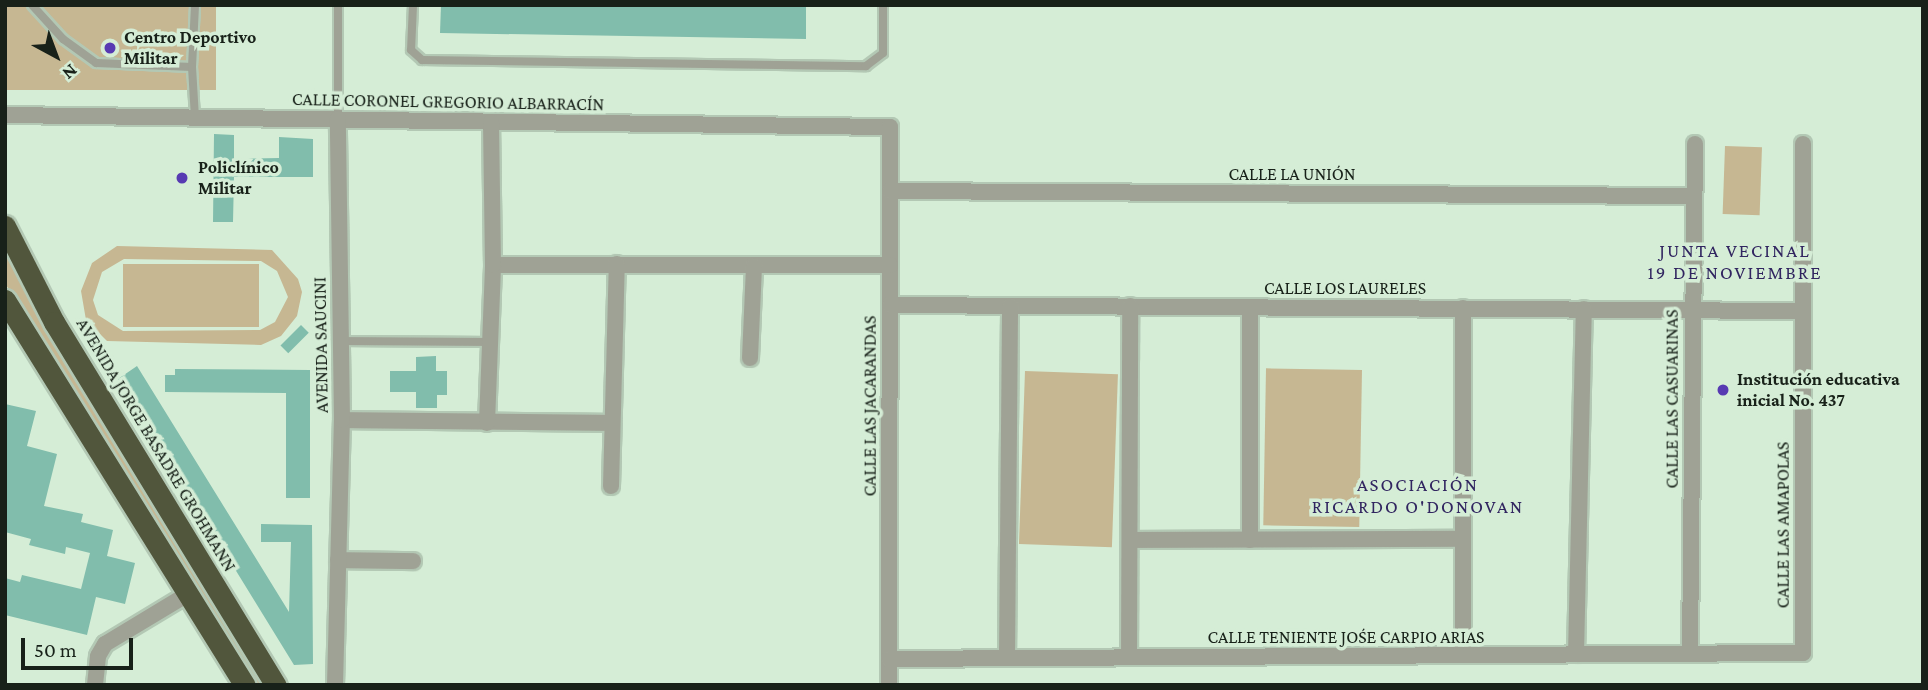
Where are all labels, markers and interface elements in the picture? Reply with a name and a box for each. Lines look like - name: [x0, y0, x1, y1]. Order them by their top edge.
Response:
- north arrow: [21, 21, 91, 91]
- place label: Centro Deportivo Militar: [124, 27, 256, 70]
- marker: Centro Deportivo Militar: [102, 40, 118, 56]
- text: N: [58, 60, 82, 84]
- street label: CALLE CORONEL GREGORIO ALBARRACÍN: [292, 88, 604, 116]
- place label: Policlínico Militar: [198, 157, 279, 200]
- street label: CALLE LA UNIÓN: [1228, 163, 1356, 185]
- marker: Policlínico Militar: [172, 168, 192, 188]
- district label: JUNTA VECINAL 19 DE NOVIEMBRE: [1649, 240, 1821, 284]
- street label: AVENIDA SAUCINI: [309, 277, 333, 413]
- street label: CALLE LOS LAURELES: [1264, 277, 1426, 299]
- street label: CALLE LAS CASUARINAS: [1661, 309, 1683, 489]
- street label: AVENIDA JORGE BASADRE GROHMANN: [72, 314, 240, 576]
- street label: CALLE LAS JACARANDAS: [859, 316, 881, 496]
- place label: Institución educativa inicial No. 437: [1737, 369, 1900, 412]
- marker: Institución educativa inicial No. 437: [1715, 382, 1731, 398]
- street label: CALLE LAS AMAPOLAS: [1772, 442, 1794, 608]
- district label: ASOCIACIÓN RICARDO O'DONOVAN: [1314, 474, 1522, 518]
- scale bar: [24, 624, 136, 668]
- street label: CALLE TENIENTE JOŚE CARPIO ARIAS: [1207, 626, 1485, 648]
- text: 50 m: [34, 638, 77, 662]

